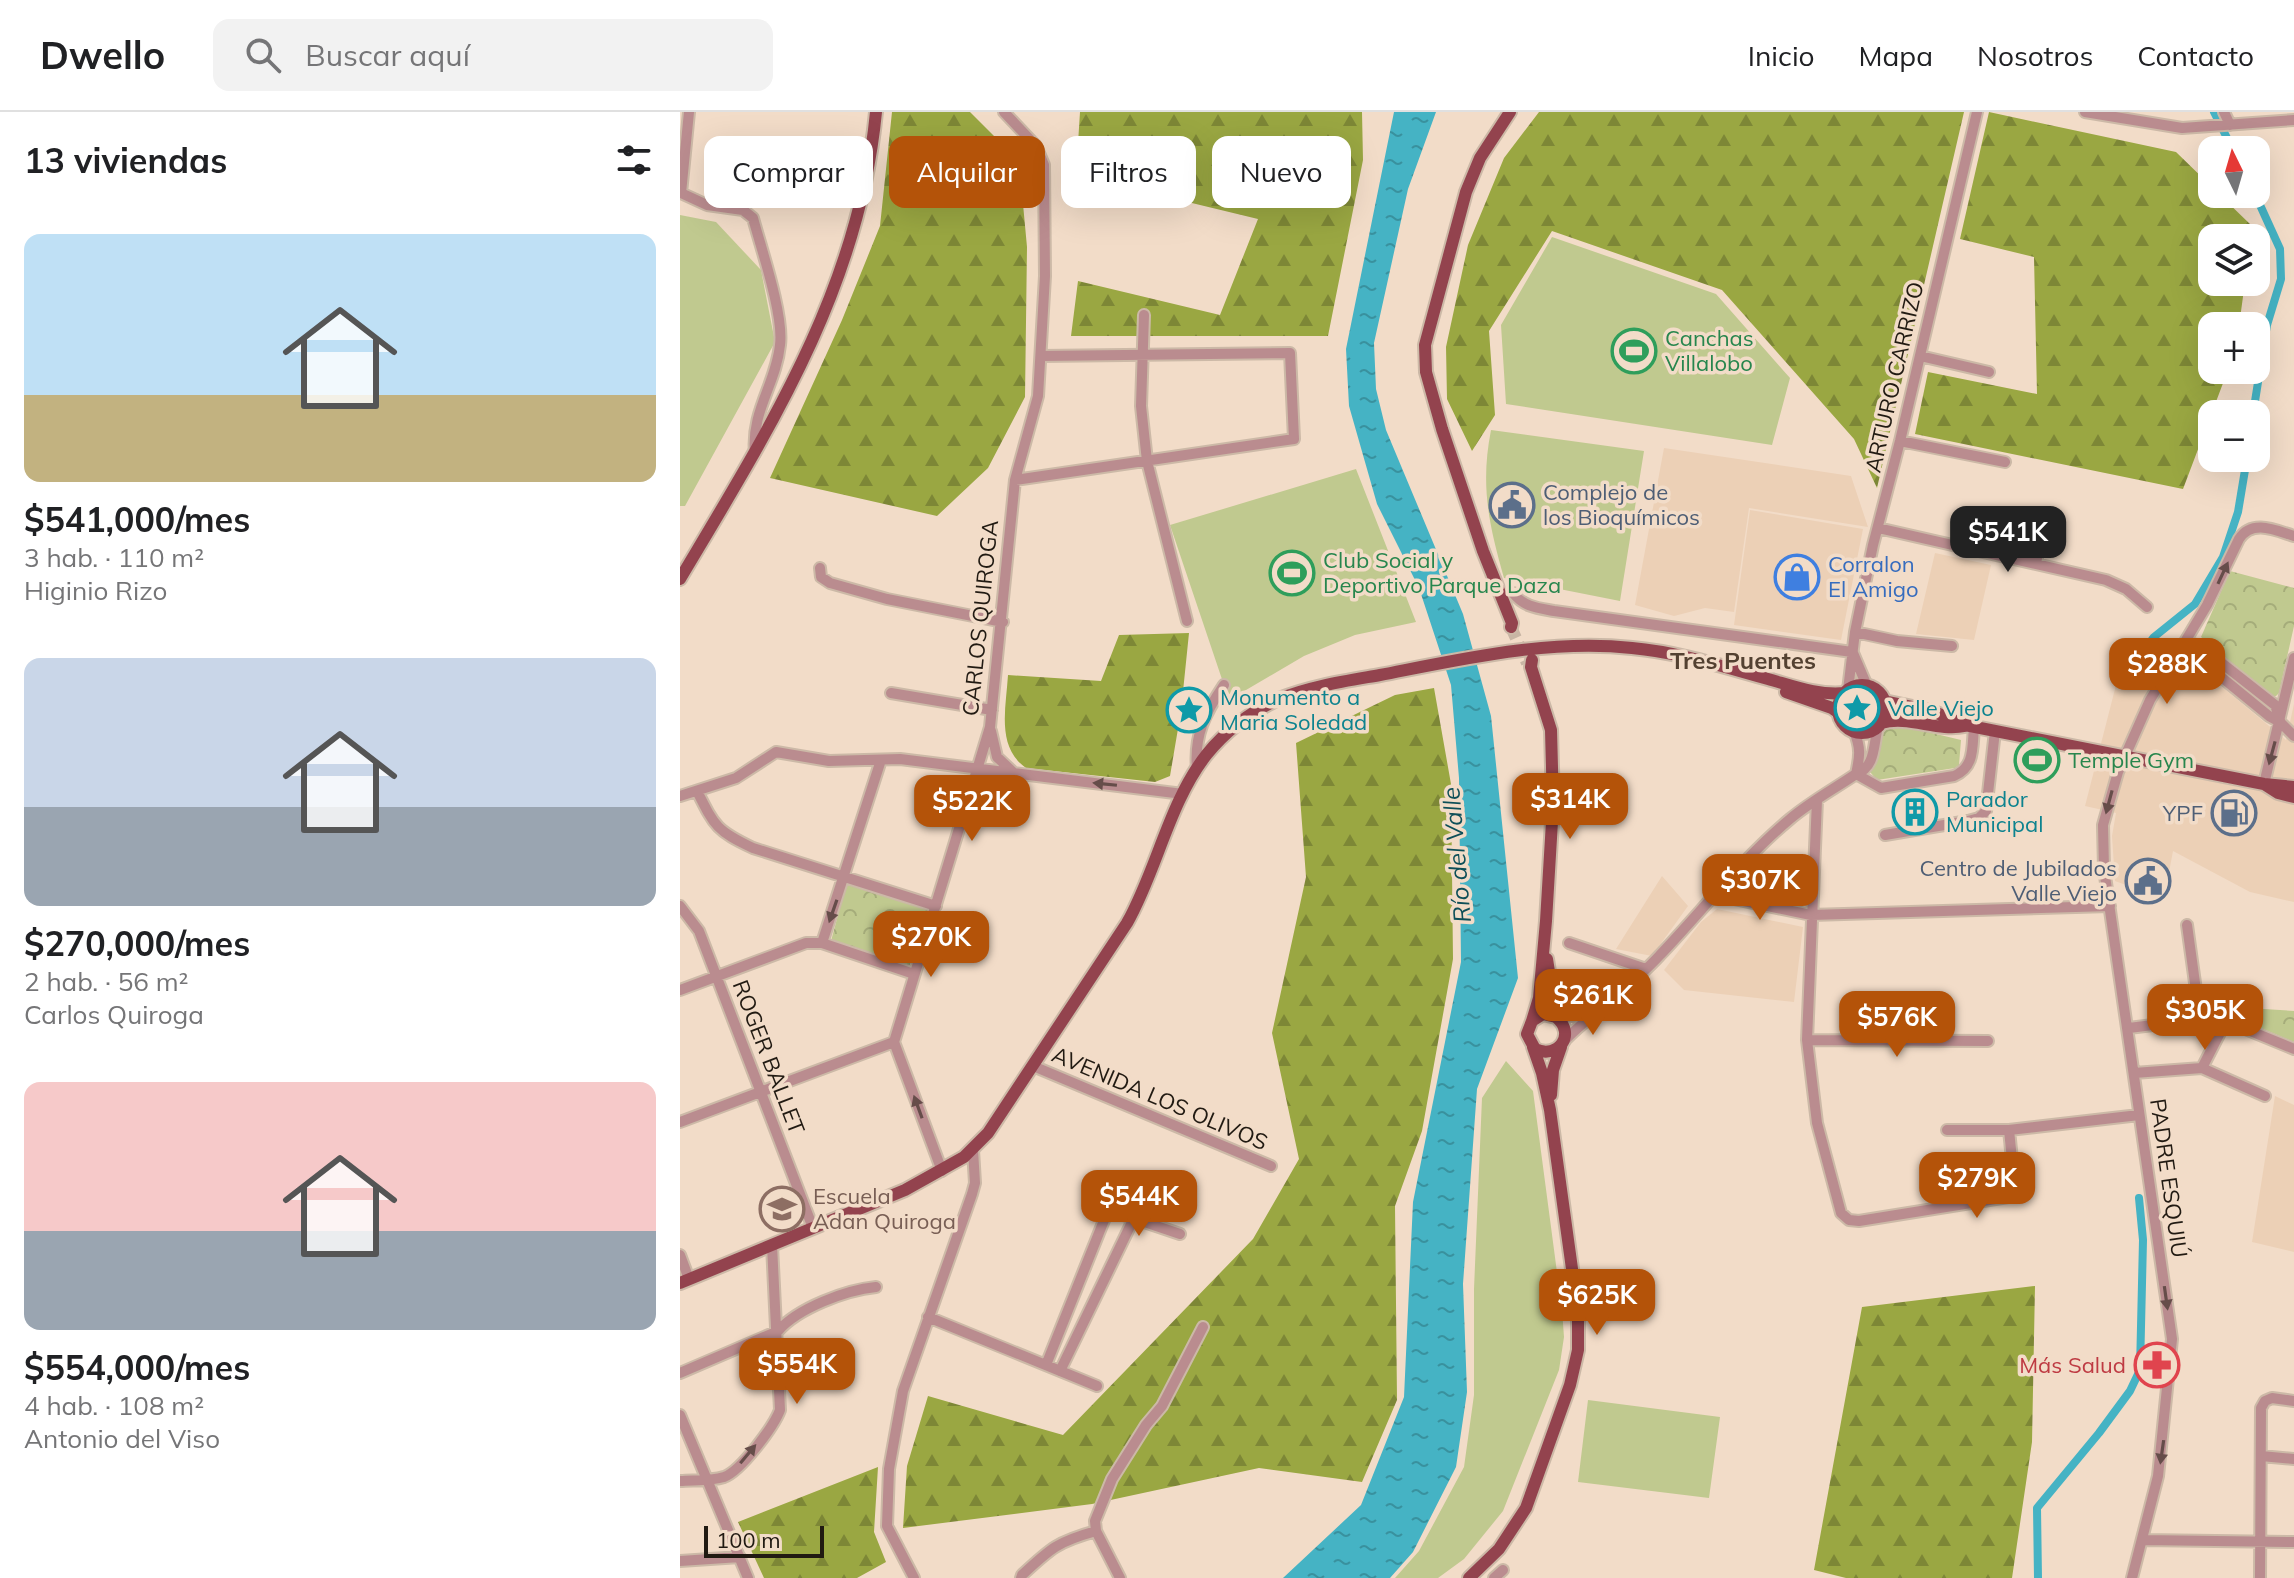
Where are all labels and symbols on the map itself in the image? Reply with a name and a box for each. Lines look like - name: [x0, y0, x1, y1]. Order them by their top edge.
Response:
- north arrow: [2198, 136, 2270, 208]
- street label: ARTURO CARRIZO: [1858, 279, 1930, 475]
- place label: Canchas Villalobo: [1665, 324, 1754, 377]
- sports icon: Canchas Villalobo: [1610, 327, 1658, 375]
- place label: Complejo de los Bioquímicos: [1543, 478, 1700, 531]
- public building icon: Complejo de los Bioquímicos: [1488, 481, 1536, 529]
- pin: $541K: [1952, 506, 2064, 574]
- street label: CARLOS QUIROGA: [956, 519, 1004, 717]
- place label: Club Social y Deportivo Parque Daza: [1323, 546, 1561, 599]
- sports icon: Club Social y Deportivo Parque Daza: [1268, 549, 1316, 597]
- place label: Corralon El Amigo: [1828, 550, 1918, 603]
- shop icon: Corralon El Amigo: [1773, 553, 1821, 601]
- one-way arrow: [2216, 561, 2229, 584]
- pin: $288K: [2111, 638, 2223, 706]
- district label: Tres Puentes: [1670, 645, 1816, 675]
- place label: Monumento a Maria Soledad: [1220, 683, 1367, 736]
- place icon: Valle Viejo: [1833, 684, 1881, 732]
- place icon: Monumento a Maria Soledad: [1165, 686, 1213, 734]
- place label: Valle Viejo: [1888, 694, 1994, 722]
- sports icon: Temple Gym: [2013, 736, 2061, 784]
- one-way arrow: [2266, 740, 2278, 765]
- place label: Temple Gym: [2068, 746, 2194, 774]
- pin: $314K: [1514, 773, 1626, 841]
- pin: $522K: [916, 775, 1028, 843]
- one-way arrow: [1093, 778, 1118, 791]
- place label: Parador Municipal: [1946, 785, 2043, 838]
- water label: Río del Valle: [1435, 786, 1477, 924]
- building icon: Parador Municipal: [1891, 788, 1939, 836]
- fuel station icon: YPF: [2210, 789, 2258, 837]
- one-way arrow: [2102, 790, 2114, 815]
- place label: YPF: [2162, 799, 2203, 827]
- pin: $307K: [1704, 854, 1816, 922]
- place label: Centro de Jubilados Valle Viejo: [1920, 854, 2117, 907]
- public building icon: Centro de Jubilados Valle Viejo: [2124, 857, 2172, 905]
- one-way arrow: [826, 899, 838, 923]
- pin: $270K: [875, 911, 987, 979]
- pin: $261K: [1537, 969, 1649, 1037]
- street label: ROGER BALLET: [727, 976, 811, 1138]
- pin: $305K: [2149, 984, 2261, 1052]
- pin: $576K: [1841, 991, 1953, 1059]
- street label: AVENIDA LOS OLIVOS: [1048, 1040, 1272, 1156]
- one-way arrow: [911, 1094, 924, 1118]
- street label: PADRE ESQUIÚ: [2144, 1097, 2194, 1259]
- pin: $279K: [1921, 1152, 2033, 1220]
- pin: $544K: [1083, 1170, 1195, 1238]
- place label: Escuela Adan Quiroga: [813, 1182, 956, 1235]
- school or university icon: Escuela Adan Quiroga: [758, 1185, 806, 1233]
- pin: $625K: [1541, 1269, 1653, 1337]
- one-way arrow: [2160, 1286, 2173, 1311]
- pin: $554K: [741, 1338, 853, 1406]
- pharmacy icon: Más Salud: [2133, 1341, 2181, 1389]
- place label: Más Salud: [2019, 1351, 2126, 1379]
- one-way arrow: [2155, 1440, 2168, 1465]
- one-way arrow: [739, 1444, 756, 1464]
- scale bar: [704, 1522, 824, 1558]

